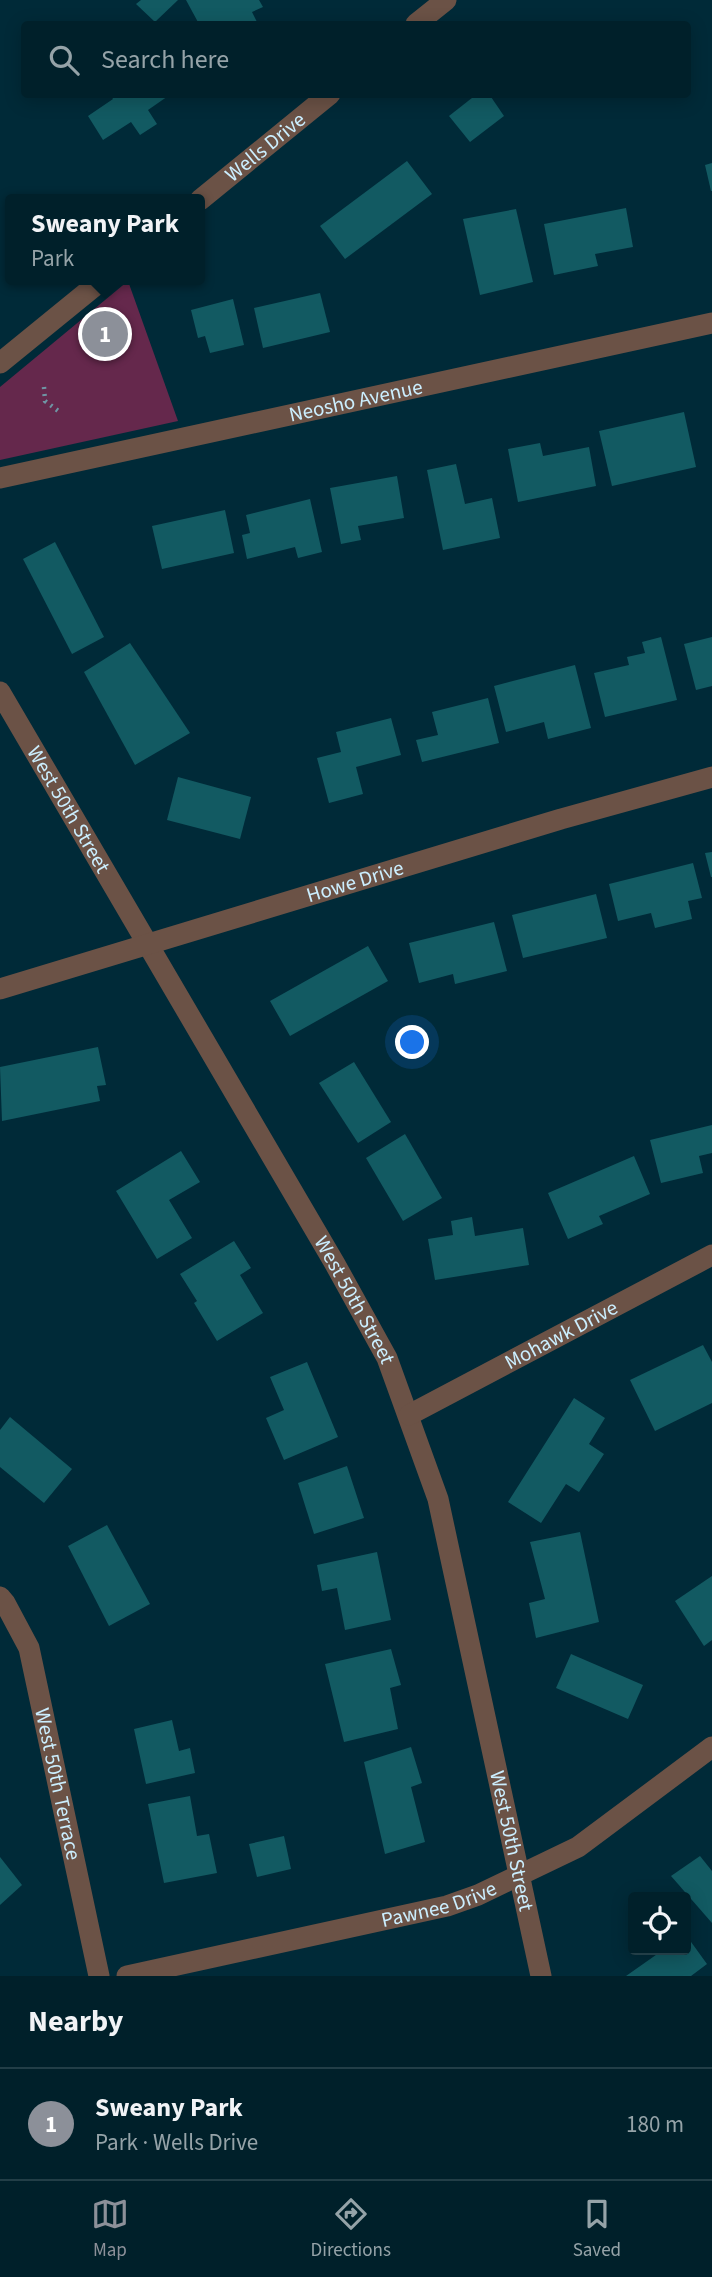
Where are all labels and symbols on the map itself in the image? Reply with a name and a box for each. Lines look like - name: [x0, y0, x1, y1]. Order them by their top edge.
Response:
- street label: Wells Drive: [218, 105, 312, 189]
- pin: 1: [82, 308, 128, 360]
- street label: Neosho Avenue: [286, 371, 425, 430]
- street label: West 50th Street: [20, 740, 118, 879]
- street label: Howe Drive: [303, 853, 407, 910]
- your location: [395, 1025, 429, 1059]
- street label: West 50th Street: [307, 1230, 403, 1368]
- street label: Mohawk Drive: [499, 1292, 623, 1377]
- street label: West 50th Terrace: [27, 1705, 89, 1863]
- street label: West 50th Street: [482, 1768, 542, 1914]
- street label: Pawnee Drive: [378, 1873, 502, 1935]

